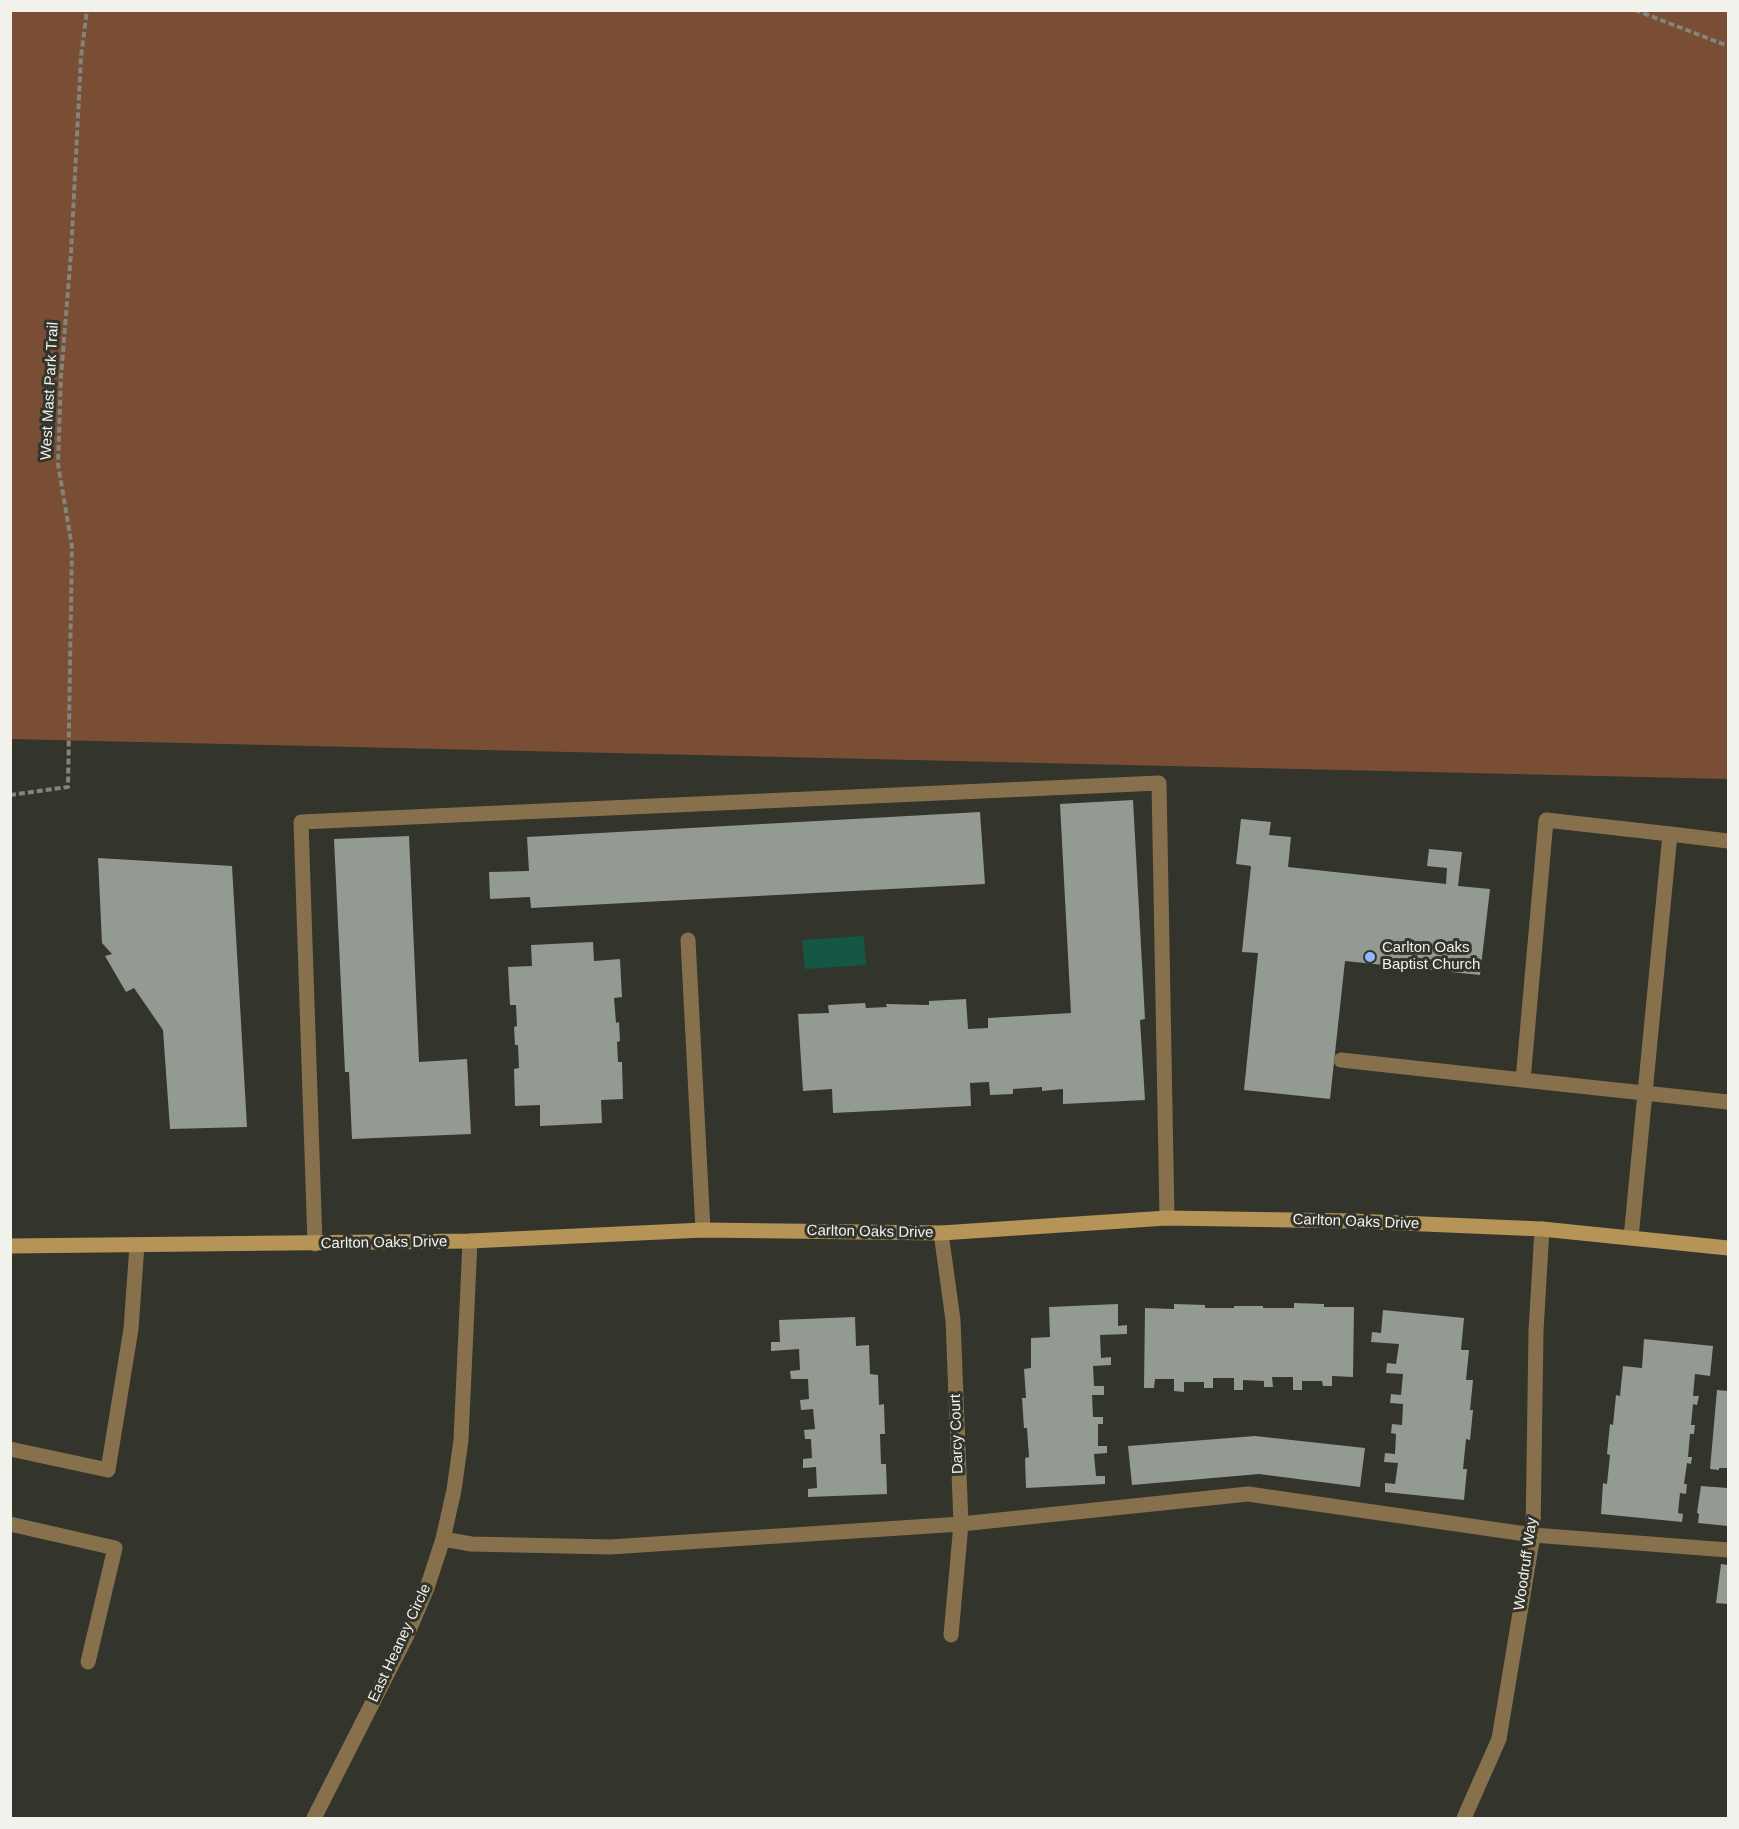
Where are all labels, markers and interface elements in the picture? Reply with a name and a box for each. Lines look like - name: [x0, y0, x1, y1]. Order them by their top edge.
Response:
- street label: West Mast Park Trail: [37, 321, 63, 461]
- place label: Carlton Oaks Baptist Church: [1382, 939, 1480, 974]
- marker: Carlton Oaks Baptist Church: [1363, 950, 1377, 964]
- street label: Carlton Oaks Drive: [1292, 1211, 1420, 1233]
- street label: Carlton Oaks Drive: [807, 1222, 933, 1242]
- street label: Carlton Oaks Drive: [321, 1233, 447, 1253]
- street label: Darcy Court: [947, 1394, 967, 1474]
- street label: Woodruff Way: [1511, 1516, 1541, 1612]
- street label: East Heaney Circle: [365, 1581, 435, 1705]

